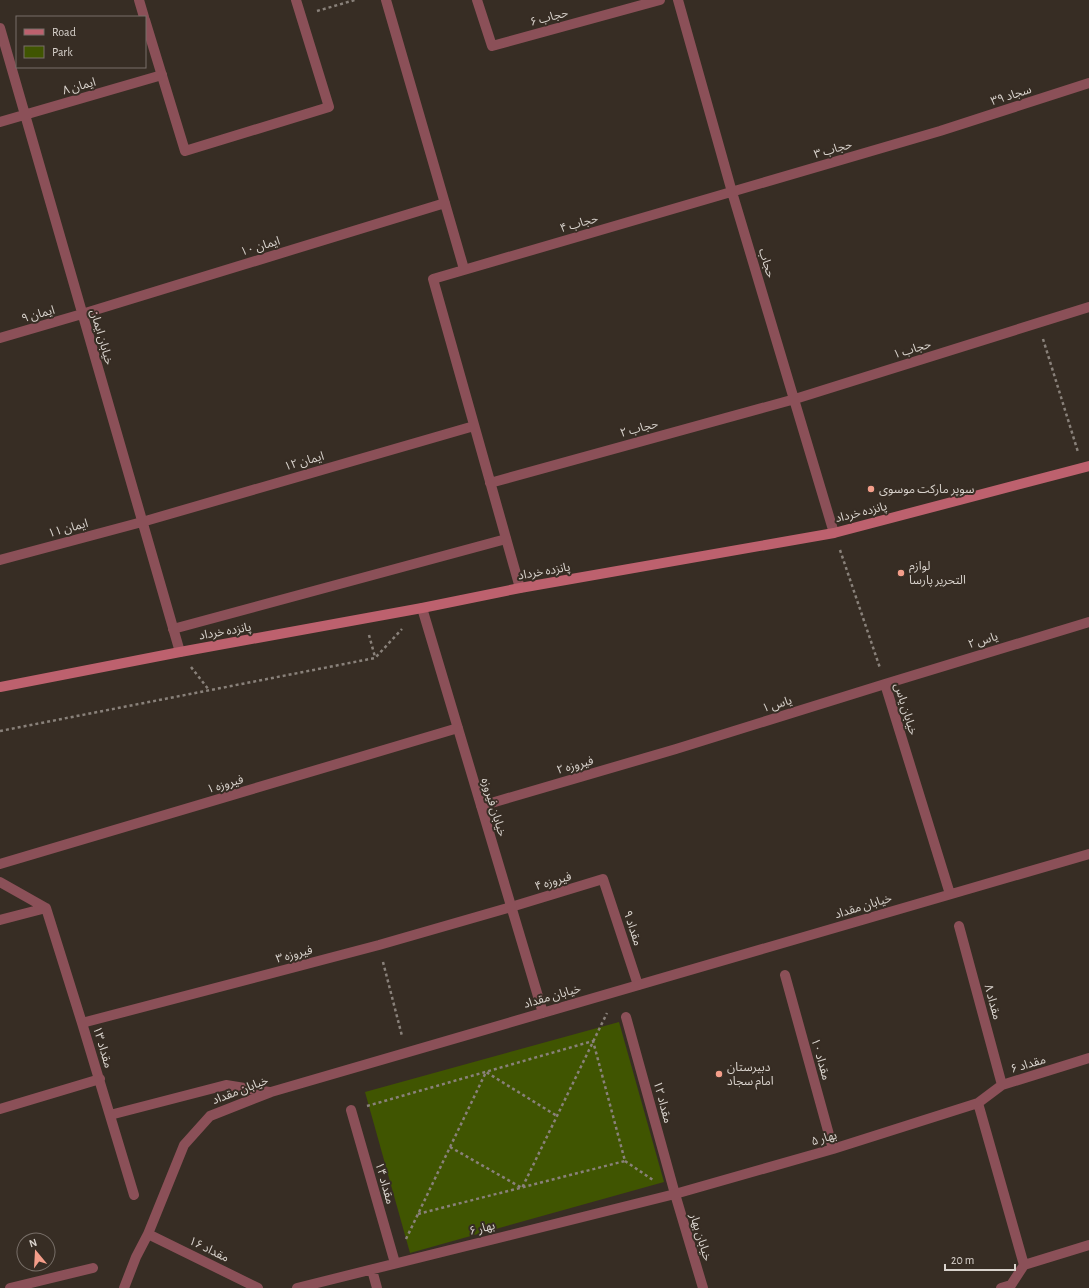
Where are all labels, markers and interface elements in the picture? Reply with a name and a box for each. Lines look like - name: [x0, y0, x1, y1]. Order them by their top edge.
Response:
- street label: حجاب ۶: [529, 6, 570, 29]
- legend: [16, 16, 146, 68]
- text: Road: [52, 26, 76, 38]
- text: Park: [52, 46, 73, 58]
- street label: ایمان ۸: [61, 76, 97, 97]
- street label: سجاد ۳۹: [989, 83, 1033, 108]
- street label: حجاب ۳: [813, 138, 854, 161]
- street label: حجاب ۴: [559, 212, 600, 235]
- street label: ایمان ۱۰: [239, 234, 282, 259]
- street label: حجاب: [756, 247, 777, 280]
- street label: ایمان ۹: [20, 304, 56, 325]
- street label: خیابان ایمان: [87, 308, 116, 366]
- street label: حجاب ۱: [892, 338, 933, 362]
- street label: حجاب ۲: [619, 417, 660, 440]
- street label: ایمان ۱۲: [283, 450, 326, 473]
- place label: سوپر مارکت موسوی: [879, 483, 974, 497]
- marker: سوپر مارکت موسوی: [866, 484, 876, 494]
- street label: پانزده خرداد: [834, 500, 889, 526]
- street label: ایمان ۱۱: [47, 517, 90, 540]
- street label: پانزده خرداد: [517, 560, 572, 584]
- place label: لوازم التحریر پارسا: [909, 560, 966, 588]
- marker: لوازم التحریر پارسا: [896, 568, 906, 578]
- street label: پانزده خرداد: [198, 620, 253, 644]
- street label: یاس ۲: [967, 630, 1000, 651]
- street label: خیابان یاس: [891, 682, 920, 737]
- street label: یاس ۱: [761, 694, 794, 715]
- street label: فیروزه ۲: [555, 754, 595, 777]
- street label: فیروزه ۱: [205, 773, 245, 796]
- street label: خیابان فیروزه: [478, 776, 509, 838]
- street label: فیروزه ۴: [533, 870, 573, 893]
- street label: خیابان مقداد: [833, 892, 893, 921]
- street label: مقداد ۹: [622, 909, 644, 947]
- street label: فیروزه ۳: [274, 943, 314, 966]
- street label: خیابان مقداد: [522, 982, 582, 1011]
- street label: مقداد ۸: [983, 983, 1003, 1021]
- street label: مقداد ۱۳: [91, 1025, 115, 1069]
- street label: مقداد ۱۰: [809, 1037, 833, 1081]
- street label: مقداد ۶: [1009, 1053, 1047, 1075]
- place label: دبیرستان امام سجاد: [727, 1061, 774, 1090]
- marker: دبیرستان امام سجاد: [714, 1069, 724, 1079]
- street label: خیابان مقداد: [210, 1074, 270, 1107]
- street label: مقداد ۱۲: [652, 1080, 674, 1124]
- street label: بهار ۵: [810, 1129, 838, 1148]
- street label: مقداد ۱۴: [373, 1161, 397, 1205]
- street label: خیابان بهار: [687, 1211, 714, 1263]
- street label: بهار ۶: [468, 1219, 496, 1238]
- north arrow: [16, 1232, 56, 1272]
- street label: مقداد ۱۶: [187, 1234, 231, 1264]
- text: N: [28, 1237, 38, 1249]
- scale bar: [945, 1246, 1015, 1272]
- text: 20 m: [951, 1254, 974, 1266]

